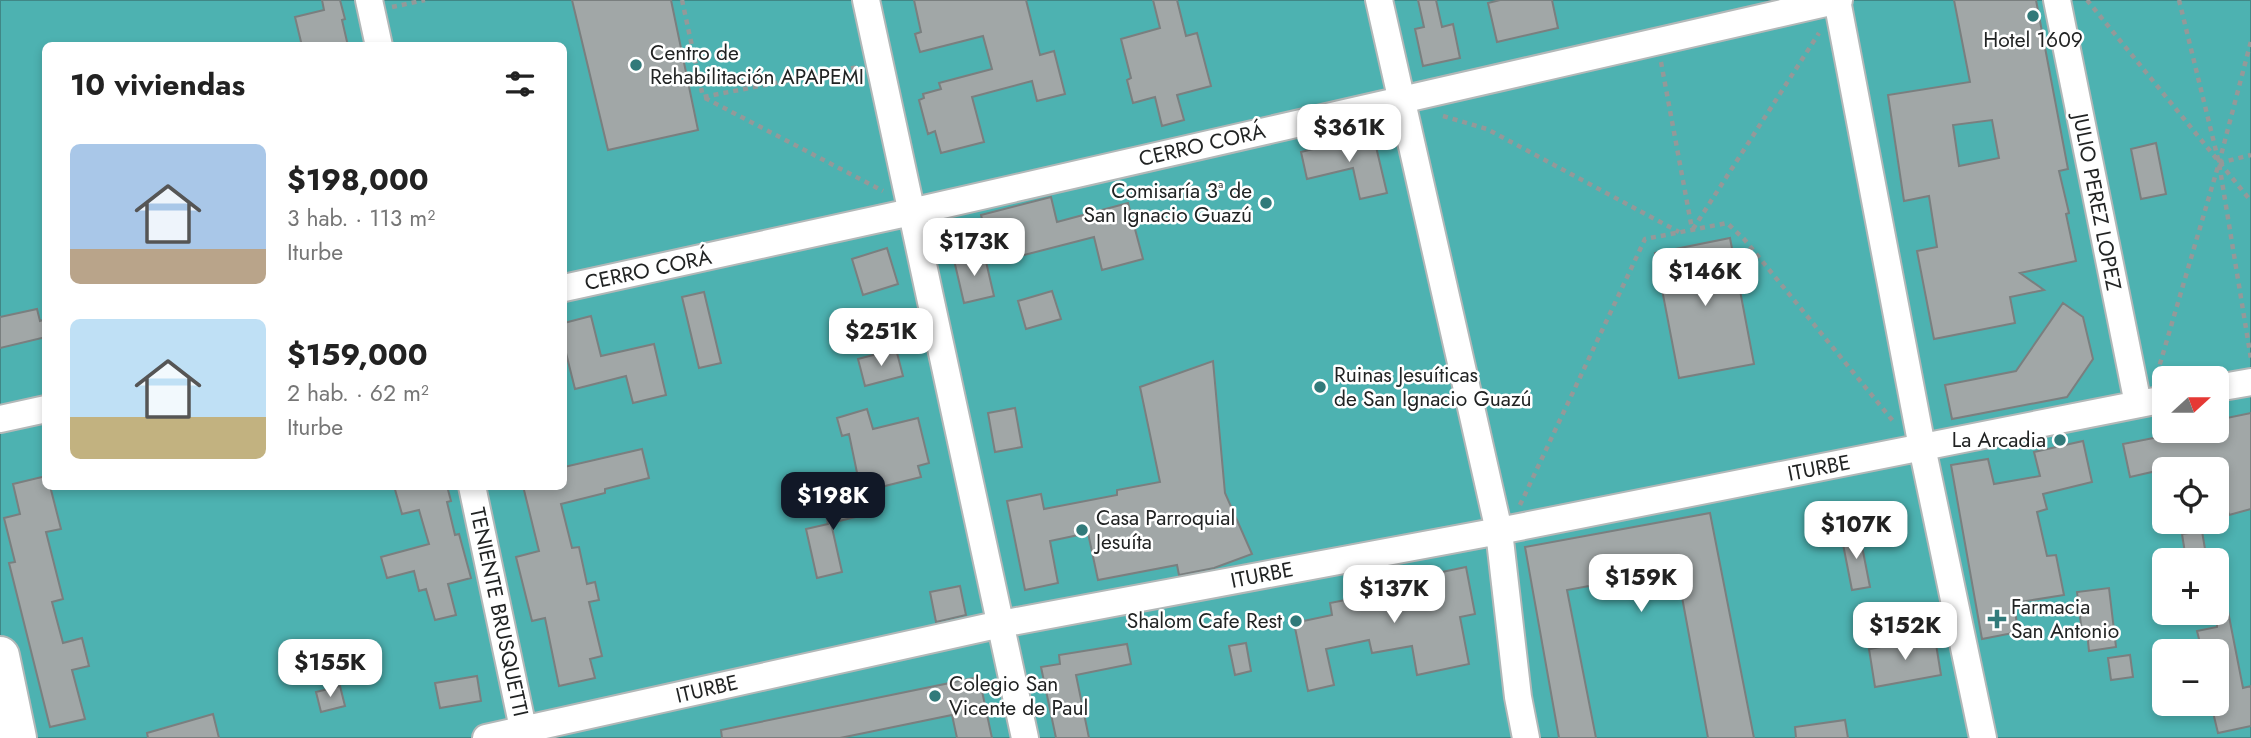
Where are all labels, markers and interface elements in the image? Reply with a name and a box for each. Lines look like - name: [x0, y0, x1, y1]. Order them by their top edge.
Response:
- marker: Hotel 1609: [2025, 8, 2041, 24]
- place label: Hotel 1609: [1983, 25, 2083, 55]
- place label: Centro de Rehabilitación APAPEMI: [650, 38, 864, 92]
- marker: Centro de Rehabilitación APAPEMI: [628, 57, 644, 73]
- text: 10 viviendas: [70, 63, 245, 106]
- icon: filters: [501, 65, 539, 103]
- pin: $361K: [1300, 104, 1398, 164]
- street label: JULIO PEREZ LOPEZ: [2065, 108, 2129, 294]
- text: $361K: [1313, 110, 1385, 144]
- street label: CERRO CORÁ: [1136, 116, 1268, 174]
- text: $198,000: [287, 158, 429, 201]
- icon: home: [126, 172, 210, 256]
- place label: Comisaría 3ª de San Ignacio Guazú: [1083, 176, 1252, 230]
- marker: Comisaría 3ª de San Ignacio Guazú: [1258, 195, 1274, 211]
- text: 3 hab. · 113 m²: [287, 201, 435, 235]
- pin: $173K: [925, 218, 1023, 278]
- text: $173K: [939, 224, 1009, 258]
- text: Iturbe: [287, 235, 343, 269]
- street label: CERRO CORÁ: [582, 242, 714, 298]
- pin: $146K: [1656, 248, 1754, 308]
- text: $146K: [1668, 254, 1742, 288]
- pin: $251K: [832, 308, 930, 368]
- text: $251K: [845, 314, 917, 348]
- text: $159,000: [287, 333, 428, 376]
- icon: home: [126, 347, 210, 431]
- place label: Ruinas Jesuíticas de San Ignacio Guazú: [1334, 360, 1532, 414]
- north arrow: [2152, 366, 2230, 443]
- map controls: [2152, 366, 2229, 716]
- text: 2 hab. · 62 m²: [287, 376, 429, 410]
- marker: Ruinas Jesuíticas de San Ignacio Guazú: [1312, 379, 1328, 395]
- text: Iturbe: [287, 410, 343, 444]
- place label: La Arcadia: [1952, 425, 2046, 455]
- marker: La Arcadia: [2052, 432, 2068, 448]
- street label: ITURBE: [1785, 447, 1853, 489]
- button: locate: [2152, 457, 2229, 534]
- pin: $198K: [784, 472, 882, 532]
- text: $198K: [797, 478, 869, 512]
- pin: $107K: [1807, 502, 1905, 561]
- place label: Casa Parroquial Jesuíta: [1093, 503, 1235, 557]
- street label: TENIENTE BRUSQUETTI: [462, 505, 536, 719]
- text: $107K: [1820, 507, 1892, 541]
- marker: Casa Parroquial Jesuíta: [1074, 522, 1090, 538]
- button: +: [2152, 548, 2229, 625]
- street label: ITURBE: [1228, 554, 1296, 596]
- pin: $159K: [1592, 554, 1690, 614]
- text: $159K: [1605, 560, 1677, 594]
- pin: $137K: [1345, 566, 1443, 625]
- text: $137K: [1359, 571, 1429, 605]
- place label: Farmacia San Antonio: [2011, 592, 2119, 646]
- pin: $152K: [1856, 602, 1954, 662]
- place label: Shalom Cafe Rest: [1127, 606, 1282, 636]
- text: $152K: [1869, 608, 1941, 642]
- marker: Farmacia San Antonio: [1989, 611, 2005, 627]
- marker: Shalom Cafe Rest: [1288, 613, 1304, 629]
- button: −: [2152, 639, 2229, 716]
- pin: $155K: [281, 640, 379, 699]
- text: $155K: [294, 645, 366, 679]
- street label: ITURBE: [673, 667, 741, 711]
- place label: Colegio San Vicente de Paul: [949, 669, 1088, 723]
- marker: Colegio San Vicente de Paul: [927, 688, 943, 704]

